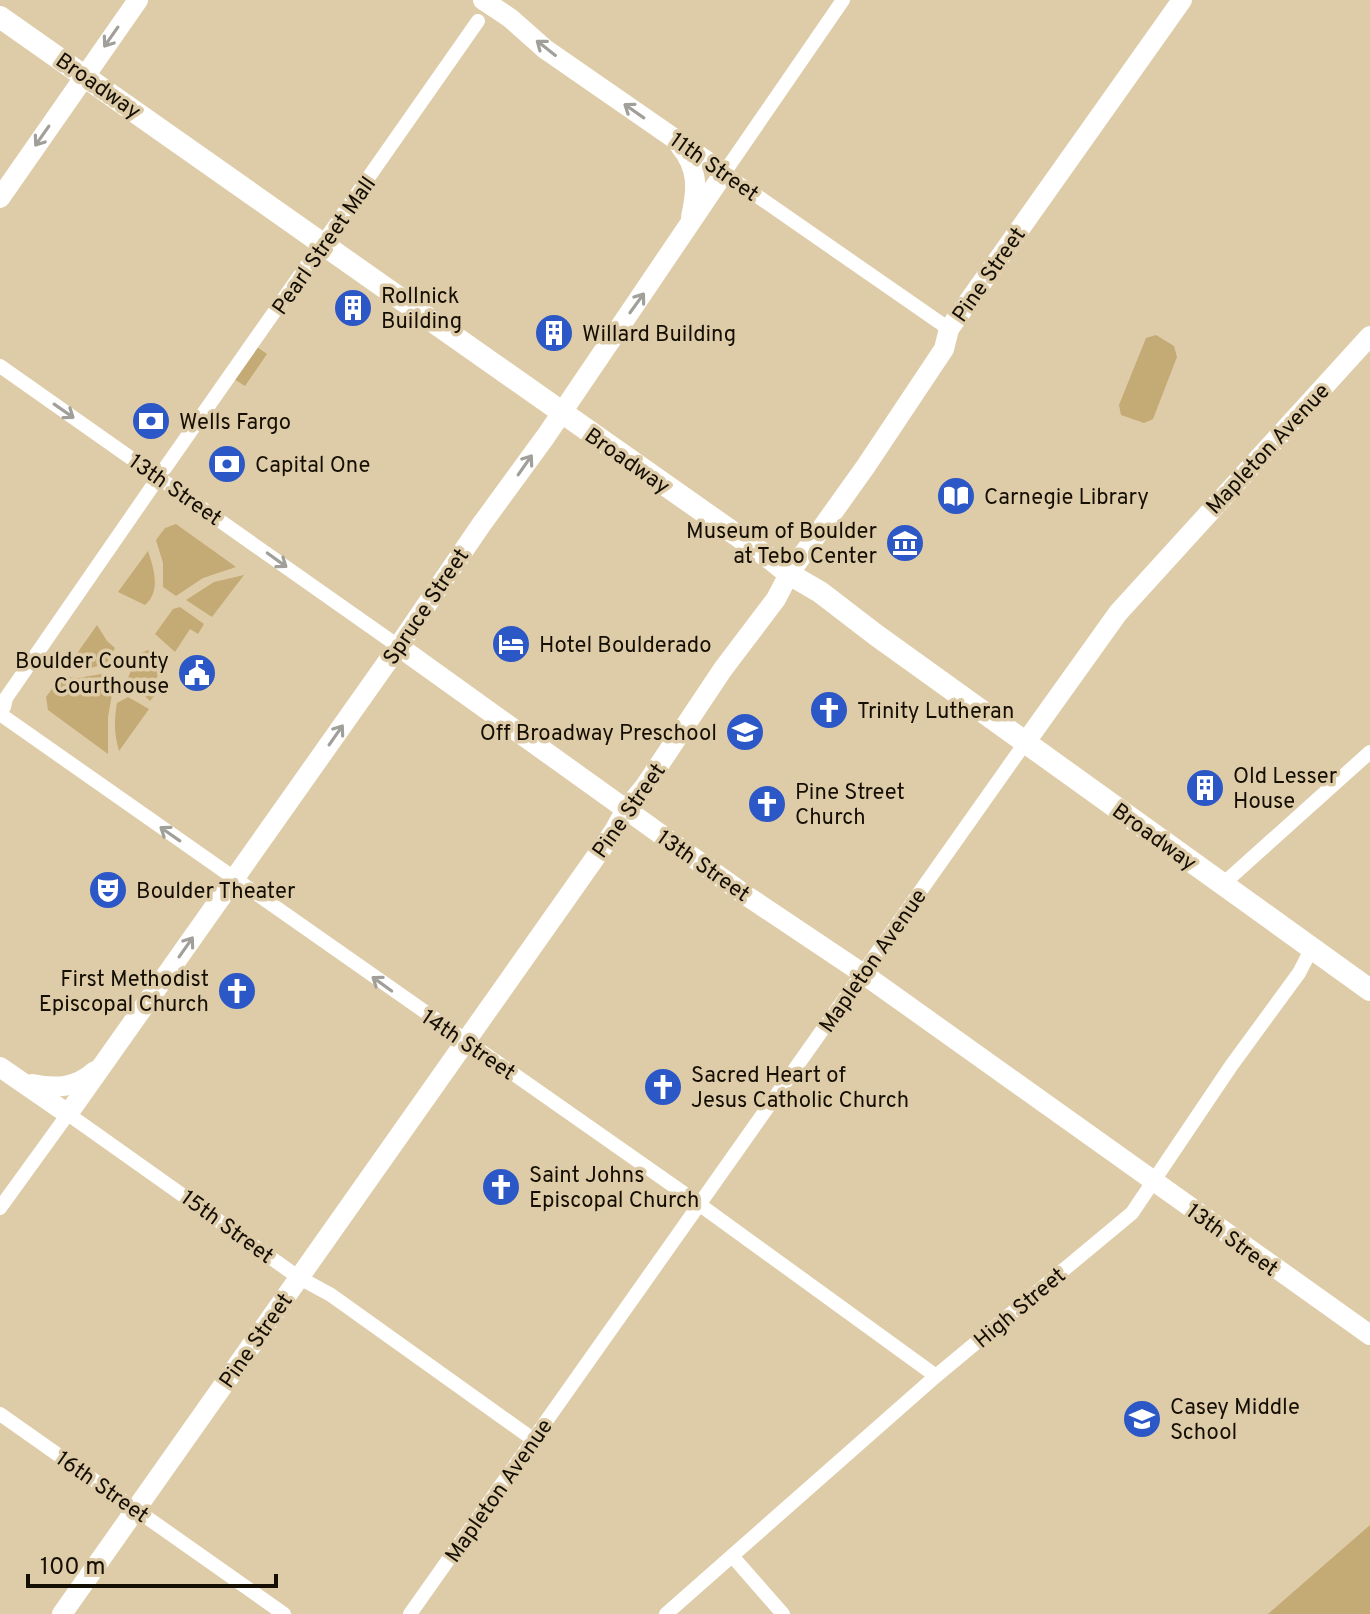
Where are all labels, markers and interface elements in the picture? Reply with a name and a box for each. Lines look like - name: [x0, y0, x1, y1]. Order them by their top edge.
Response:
- one-way arrow: [103, 26, 119, 48]
- one-way arrow: [536, 39, 557, 57]
- street label: Broadway: [50, 48, 145, 126]
- one-way arrow: [624, 103, 646, 119]
- one-way arrow: [34, 125, 50, 147]
- street label: 11th Street: [664, 128, 763, 208]
- street label: Pearl Street Mall: [267, 172, 383, 321]
- street label: Pine Street: [948, 223, 1033, 328]
- place label: Rollnick Building: [381, 284, 462, 336]
- building icon: Rollnick Building: [332, 287, 374, 329]
- one-way arrow: [628, 293, 645, 314]
- building icon: Willard Building: [533, 312, 575, 354]
- place label: Willard Building: [582, 322, 736, 349]
- street label: Mapleton Avenue: [1201, 379, 1336, 521]
- bank icon: Wells Fargo: [130, 400, 172, 442]
- one-way arrow: [52, 403, 75, 419]
- place label: Wells Fargo: [179, 410, 291, 437]
- street label: Broadway: [579, 423, 674, 501]
- bank icon: Capital One: [206, 443, 248, 485]
- street label: 13th Street: [123, 449, 226, 533]
- place label: Capital One: [255, 453, 370, 480]
- one-way arrow: [517, 454, 533, 476]
- library icon: Carnegie Library: [935, 475, 977, 517]
- place label: Carnegie Library: [984, 485, 1149, 512]
- place label: Museum of Boulder at Tebo Center: [686, 519, 877, 571]
- museum icon: Museum of Boulder at Tebo Center: [884, 522, 926, 564]
- street label: Spruce Street: [378, 544, 476, 671]
- one-way arrow: [266, 551, 287, 568]
- hotel icon: Hotel Boulderado: [490, 623, 532, 665]
- place label: Hotel Boulderado: [539, 633, 712, 660]
- place label: Boulder County Courthouse: [15, 649, 169, 701]
- public building icon: Boulder County Courthouse: [176, 652, 218, 694]
- church icon: Trinity Lutheran: [808, 689, 850, 731]
- place label: Trinity Lutheran: [857, 699, 1014, 726]
- school or university icon: Off Broadway Preschool: [724, 711, 766, 753]
- place label: Off Broadway Preschool: [480, 721, 717, 748]
- one-way arrow: [328, 724, 344, 746]
- street label: Pine Street: [588, 759, 673, 864]
- place label: Old Lesser House: [1233, 764, 1338, 816]
- building icon: Old Lesser House: [1184, 767, 1226, 809]
- place label: Pine Street Church: [795, 780, 905, 832]
- church icon: Pine Street Church: [746, 783, 788, 825]
- street label: Broadway: [1106, 798, 1201, 878]
- street label: 13th Street: [651, 825, 754, 909]
- one-way arrow: [160, 826, 182, 842]
- theatre icon: Boulder Theater: [87, 869, 129, 911]
- place label: Boulder Theater: [136, 879, 296, 906]
- street label: Mapleton Avenue: [814, 884, 934, 1038]
- one-way arrow: [178, 936, 194, 958]
- place label: First Methodist Episcopal Church: [39, 967, 209, 1019]
- church icon: First Methodist Episcopal Church: [216, 970, 258, 1012]
- one-way arrow: [372, 975, 394, 992]
- street label: 14th Street: [416, 1005, 520, 1087]
- place label: Sacred Heart of Jesus Catholic Church: [691, 1063, 909, 1115]
- church icon: Sacred Heart of Jesus Catholic Church: [642, 1066, 684, 1108]
- place label: Saint Johns Episcopal Church: [529, 1163, 699, 1215]
- church icon: Saint Johns Episcopal Church: [480, 1166, 522, 1208]
- street label: 15th Street: [175, 1185, 278, 1271]
- street label: 13th Street: [1180, 1199, 1283, 1283]
- street label: High Street: [969, 1263, 1072, 1355]
- street label: Pine Street: [215, 1289, 300, 1394]
- place label: Casey Middle School: [1170, 1395, 1300, 1447]
- school or university icon: Casey Middle School: [1121, 1398, 1163, 1440]
- street label: Mapleton Avenue: [440, 1414, 560, 1568]
- street label: 16th Street: [50, 1446, 153, 1530]
- scale bar: [28, 1538, 276, 1588]
- text: 100 m: [40, 1553, 106, 1583]

